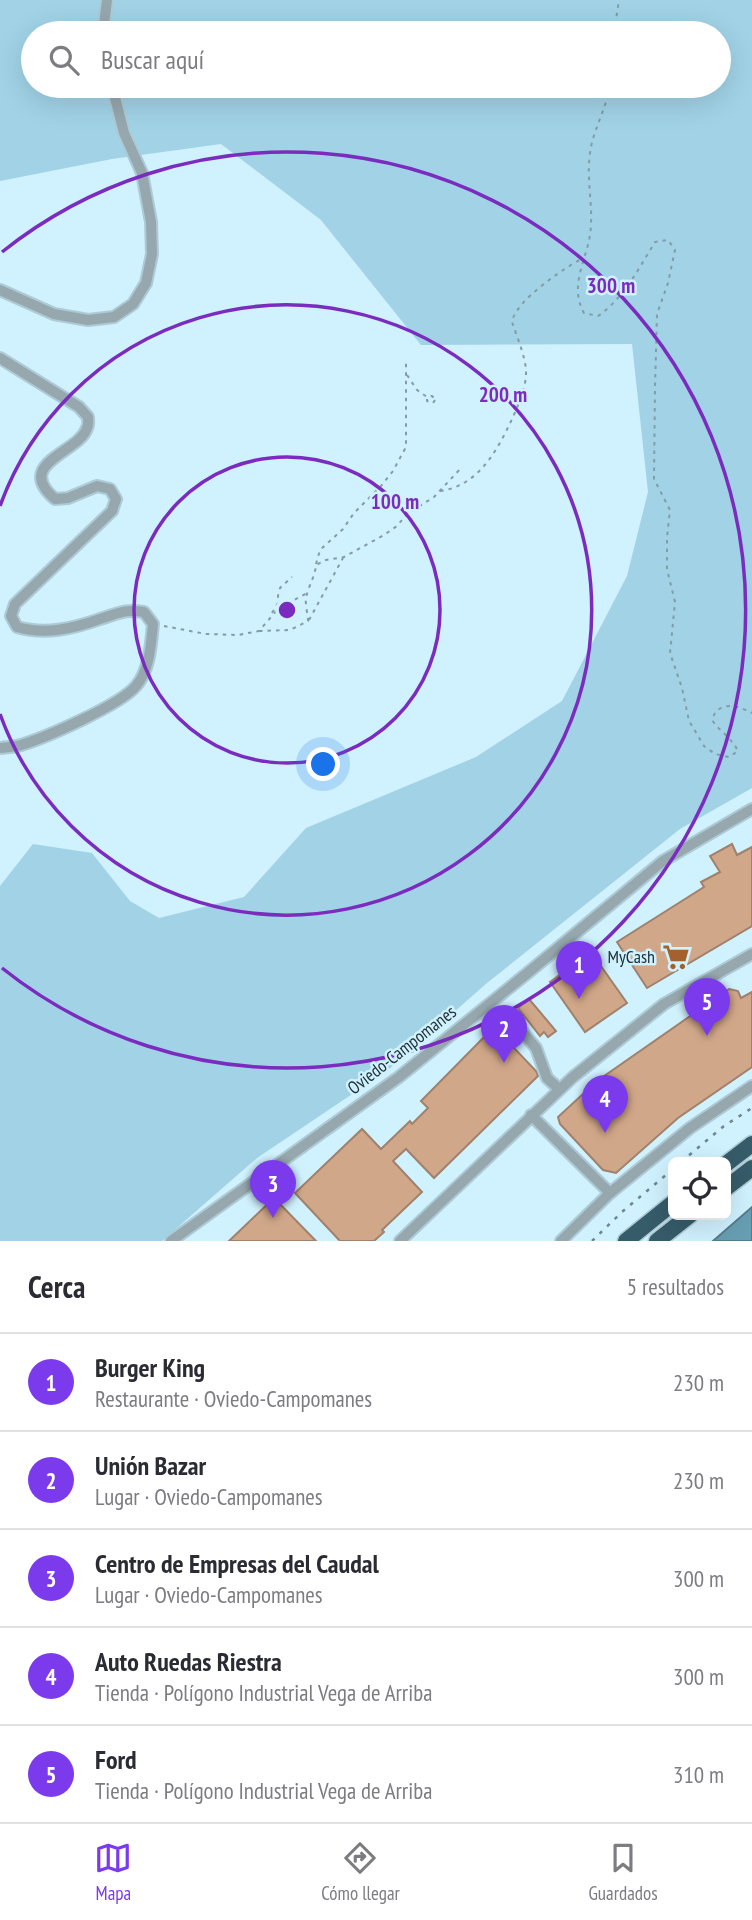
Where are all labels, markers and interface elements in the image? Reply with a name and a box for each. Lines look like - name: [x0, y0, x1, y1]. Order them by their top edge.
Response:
- search box: [21, 21, 731, 98]
- icon: search: [45, 41, 83, 79]
- text: Buscar aquí: [101, 43, 204, 76]
- text: 300 m: [587, 272, 635, 299]
- text: 200 m: [479, 381, 527, 408]
- text: 100 m: [371, 488, 419, 515]
- centre of rings: [275, 598, 299, 622]
- your location: [306, 747, 340, 781]
- pin: 1: [556, 941, 602, 999]
- supermarket icon: MyCash: [661, 942, 691, 972]
- place label: MyCash: [608, 945, 655, 968]
- pin: 5: [684, 978, 730, 1036]
- street label: Oviedo-Campomanes: [343, 1000, 461, 1099]
- pin: 2: [481, 1005, 527, 1063]
- pin: 4: [582, 1075, 628, 1133]
- map controls: [668, 1157, 731, 1220]
- button: locate: [668, 1157, 731, 1220]
- pin: 3: [250, 1160, 296, 1218]
- text: Cerca: [28, 1267, 85, 1306]
- text: 5 resultados: [627, 1272, 724, 1301]
- text: Burger King: [95, 1351, 205, 1384]
- text: 1: [46, 1368, 57, 1397]
- text: 230 m: [673, 1368, 724, 1397]
- text: Restaurante · Oviedo-Campomanes: [95, 1384, 372, 1413]
- text: Unión Bazar: [95, 1449, 206, 1482]
- text: 2: [46, 1466, 57, 1495]
- text: 230 m: [673, 1466, 724, 1495]
- text: Lugar · Oviedo-Campomanes: [95, 1482, 323, 1511]
- text: Centro de Empresas del Caudal: [95, 1547, 379, 1580]
- text: 3: [46, 1564, 57, 1593]
- text: 300 m: [673, 1564, 724, 1593]
- text: Lugar · Oviedo-Campomanes: [95, 1580, 323, 1609]
- text: Auto Ruedas Riestra: [95, 1645, 282, 1678]
- text: 4: [46, 1662, 57, 1691]
- text: 300 m: [673, 1662, 724, 1691]
- text: Tienda · Polígono Industrial Vega de Arriba: [95, 1678, 432, 1707]
- text: Ford: [95, 1743, 137, 1776]
- text: 5: [46, 1760, 57, 1789]
- text: 310 m: [673, 1760, 724, 1789]
- text: Tienda · Polígono Industrial Vega de Arriba: [95, 1776, 432, 1805]
- tab: Mapa: [94, 1839, 132, 1905]
- tab: Cómo llegar: [321, 1839, 400, 1905]
- tab: Guardados: [589, 1839, 658, 1905]

